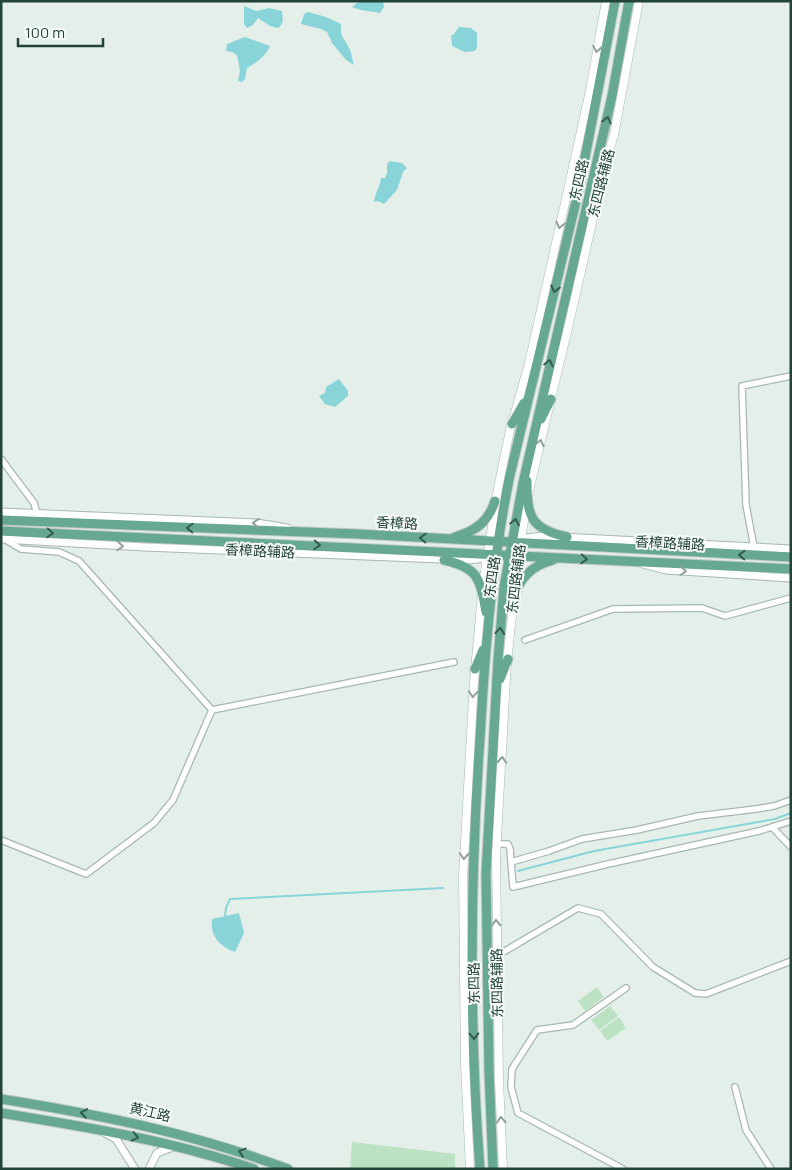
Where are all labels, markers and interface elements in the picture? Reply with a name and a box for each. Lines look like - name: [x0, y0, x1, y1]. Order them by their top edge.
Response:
- scale bar: [18, 15, 102, 47]
- text: 100 m: [25, 22, 65, 43]
- one-way arrow: [593, 45, 603, 54]
- one-way arrow: [601, 116, 612, 125]
- street label: 东四路辅路: [583, 147, 618, 219]
- street label: 东四路: [565, 157, 592, 202]
- one-way arrow: [555, 221, 566, 230]
- one-way arrow: [550, 284, 561, 293]
- one-way arrow: [543, 359, 554, 368]
- one-way arrow: [534, 439, 545, 448]
- street label: 香樟路: [376, 512, 418, 533]
- one-way arrow: [252, 518, 260, 529]
- one-way arrow: [509, 518, 520, 527]
- one-way arrow: [186, 523, 194, 534]
- one-way arrow: [46, 528, 54, 539]
- street label: 香樟路辅路: [635, 531, 705, 554]
- one-way arrow: [418, 532, 426, 543]
- street label: 香樟路辅路: [225, 539, 295, 562]
- one-way arrow: [313, 540, 321, 551]
- one-way arrow: [116, 541, 124, 552]
- street label: 东四路辅路: [502, 543, 529, 615]
- one-way arrow: [738, 550, 746, 560]
- one-way arrow: [581, 554, 589, 565]
- street label: 东四路: [479, 555, 504, 599]
- one-way arrow: [680, 566, 688, 577]
- one-way arrow: [494, 626, 505, 634]
- one-way arrow: [467, 690, 478, 698]
- one-way arrow: [496, 756, 507, 764]
- one-way arrow: [458, 852, 469, 860]
- one-way arrow: [491, 918, 501, 926]
- street label: 东四路辅路: [486, 948, 507, 1018]
- street label: 东四路: [464, 962, 483, 1004]
- one-way arrow: [469, 1032, 479, 1040]
- street label: 黄江路: [128, 1098, 173, 1125]
- one-way arrow: [80, 1108, 89, 1118]
- one-way arrow: [495, 1116, 506, 1124]
- one-way arrow: [131, 1131, 140, 1142]
- one-way arrow: [238, 1148, 246, 1158]

